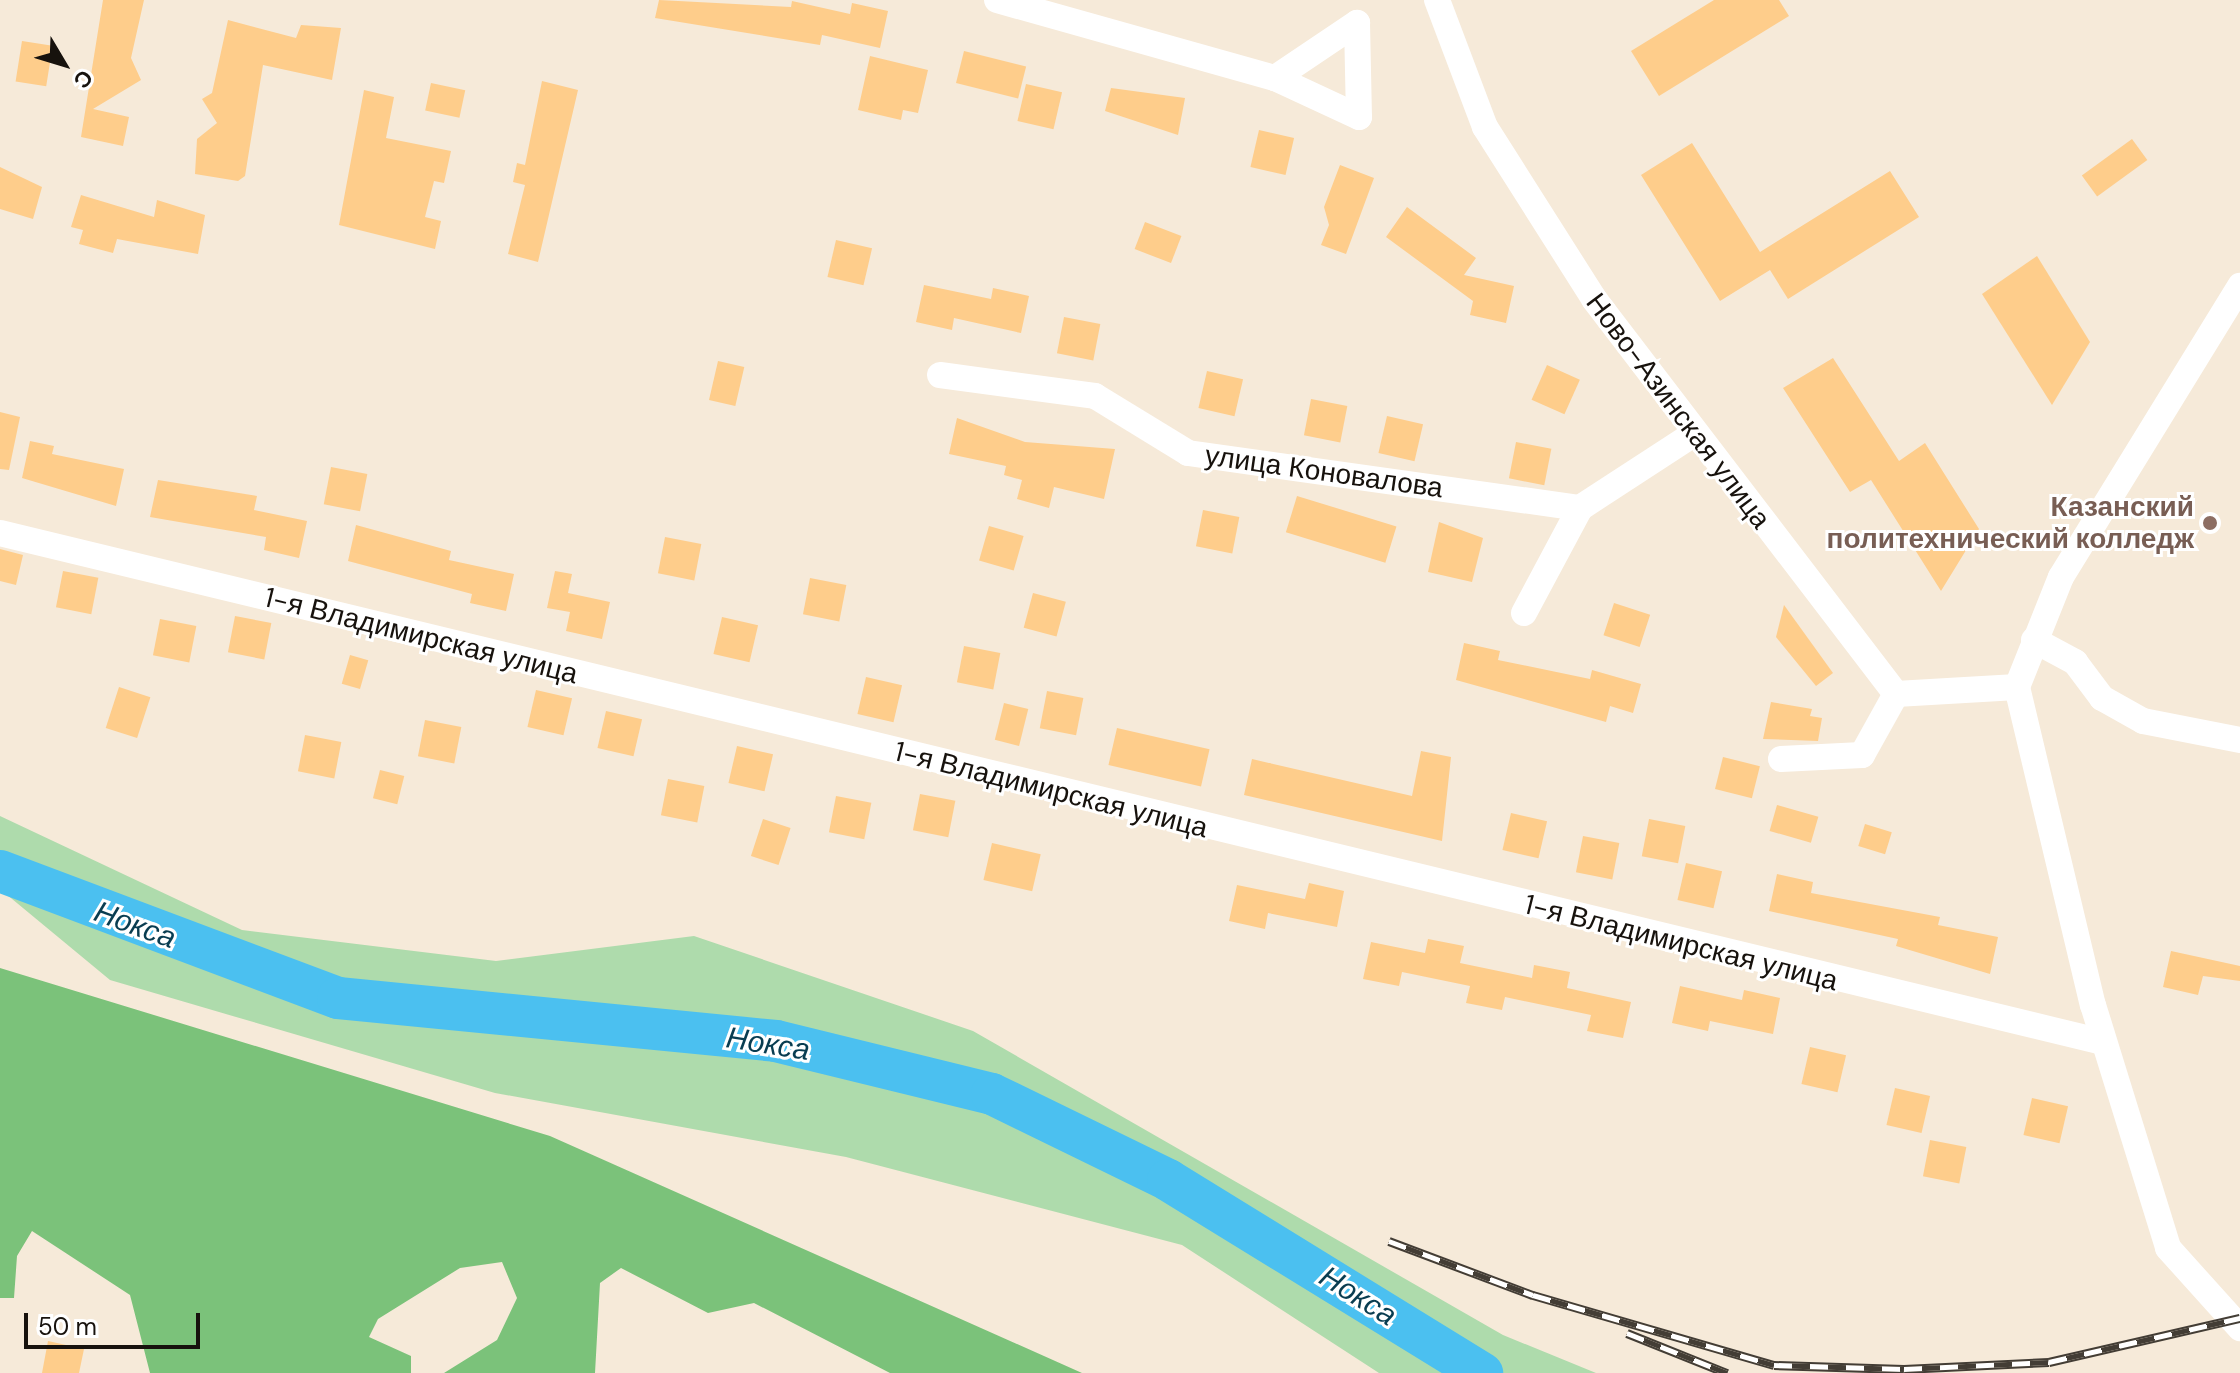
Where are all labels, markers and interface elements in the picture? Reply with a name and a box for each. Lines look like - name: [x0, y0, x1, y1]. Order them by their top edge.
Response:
- north arrow: [24, 24, 104, 104]
- text: С: [67, 64, 100, 94]
- street label: Ново-Азинская улица: [1579, 287, 1777, 535]
- street label: улица Коновалова: [1203, 439, 1445, 505]
- place label: Казанский политехнический колледж: [1827, 490, 2194, 556]
- marker: Казанский политехнический колледж: [2201, 514, 2219, 532]
- street label: 1-я Владимирская улица: [261, 581, 581, 691]
- street label: 1-я Владимирская улица: [891, 735, 1211, 845]
- street label: 1-я Владимирская улица: [1521, 888, 1841, 998]
- water label: Нокса: [89, 894, 181, 956]
- water label: Нокса: [724, 1020, 812, 1068]
- water label: Нокса: [1313, 1259, 1403, 1333]
- scale bar: [28, 1297, 204, 1347]
- text: 50 m: [38, 1311, 97, 1342]

